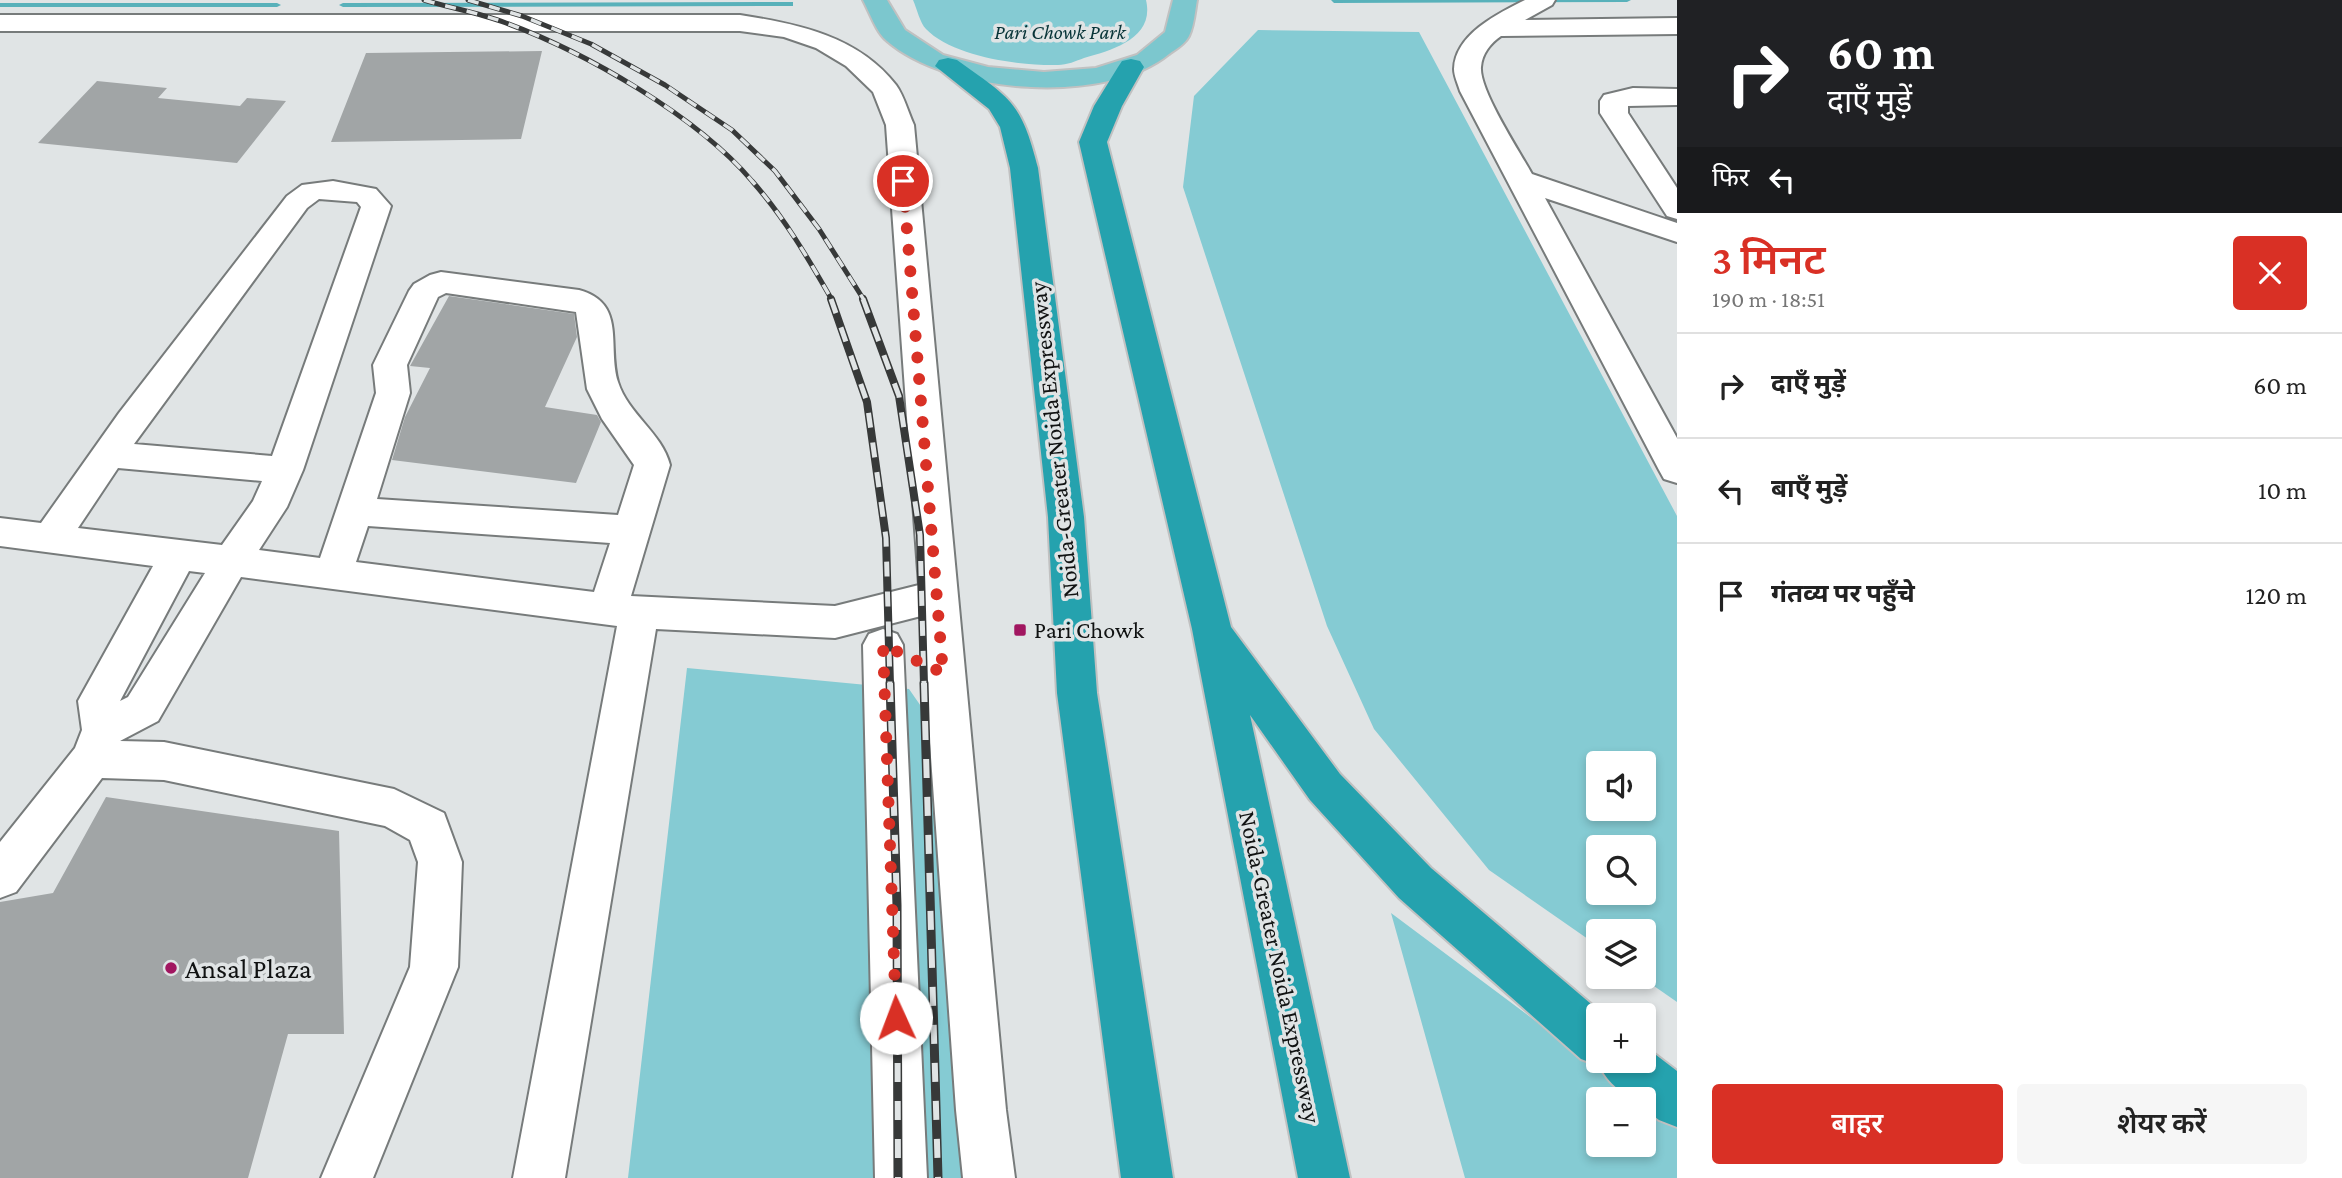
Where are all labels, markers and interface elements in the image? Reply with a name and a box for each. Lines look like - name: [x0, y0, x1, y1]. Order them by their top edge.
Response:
- park label: Pari Chowk Park: [994, 20, 1126, 44]
- text: 60 m: [1827, 25, 1934, 80]
- icon: right: [1712, 28, 1803, 119]
- text: दाएँ मुड़ें: [1827, 83, 1912, 119]
- pin: [873, 151, 933, 211]
- icon: left: [1763, 161, 1801, 199]
- icon: arrive: [884, 162, 922, 200]
- text: फिर: [1712, 163, 1749, 192]
- text: 3 मिनट: [1712, 236, 1825, 283]
- button: close: [2233, 236, 2307, 310]
- street label: Noida-Greater Noida Expressway: [1023, 280, 1084, 600]
- text: 190 m · 18:51: [1712, 286, 1825, 312]
- icon: right: [1712, 367, 1750, 405]
- text: दाएँ मुड़ें: [1771, 369, 1846, 398]
- text: 60 m: [2253, 371, 2307, 400]
- icon: left: [1712, 472, 1750, 510]
- text: बाएँ मुड़ें: [1771, 474, 1847, 503]
- text: 10 m: [2258, 476, 2307, 505]
- icon: arrive: [1712, 577, 1750, 615]
- text: गंतव्य पर पहुँचे: [1771, 579, 1915, 608]
- text: 120 m: [2246, 581, 2307, 610]
- place label: Pari Chowk: [1034, 616, 1145, 643]
- marker: Pari Chowk: [1012, 622, 1028, 638]
- map controls: [1586, 751, 1656, 1157]
- button: sound: [1586, 751, 1656, 821]
- street label: Noida-Greater Noida Expressway: [1234, 809, 1327, 1126]
- button: search: [1586, 835, 1656, 905]
- button: layers: [1586, 919, 1656, 989]
- place label: Ansal Plaza: [185, 953, 312, 984]
- marker: Ansal Plaza: [163, 960, 179, 976]
- position arrow: [859, 981, 933, 1055]
- button: +: [1586, 1003, 1656, 1073]
- button: बाहर: [1712, 1084, 2003, 1164]
- button: शेयर करें: [2017, 1084, 2307, 1164]
- button: −: [1586, 1087, 1656, 1157]

